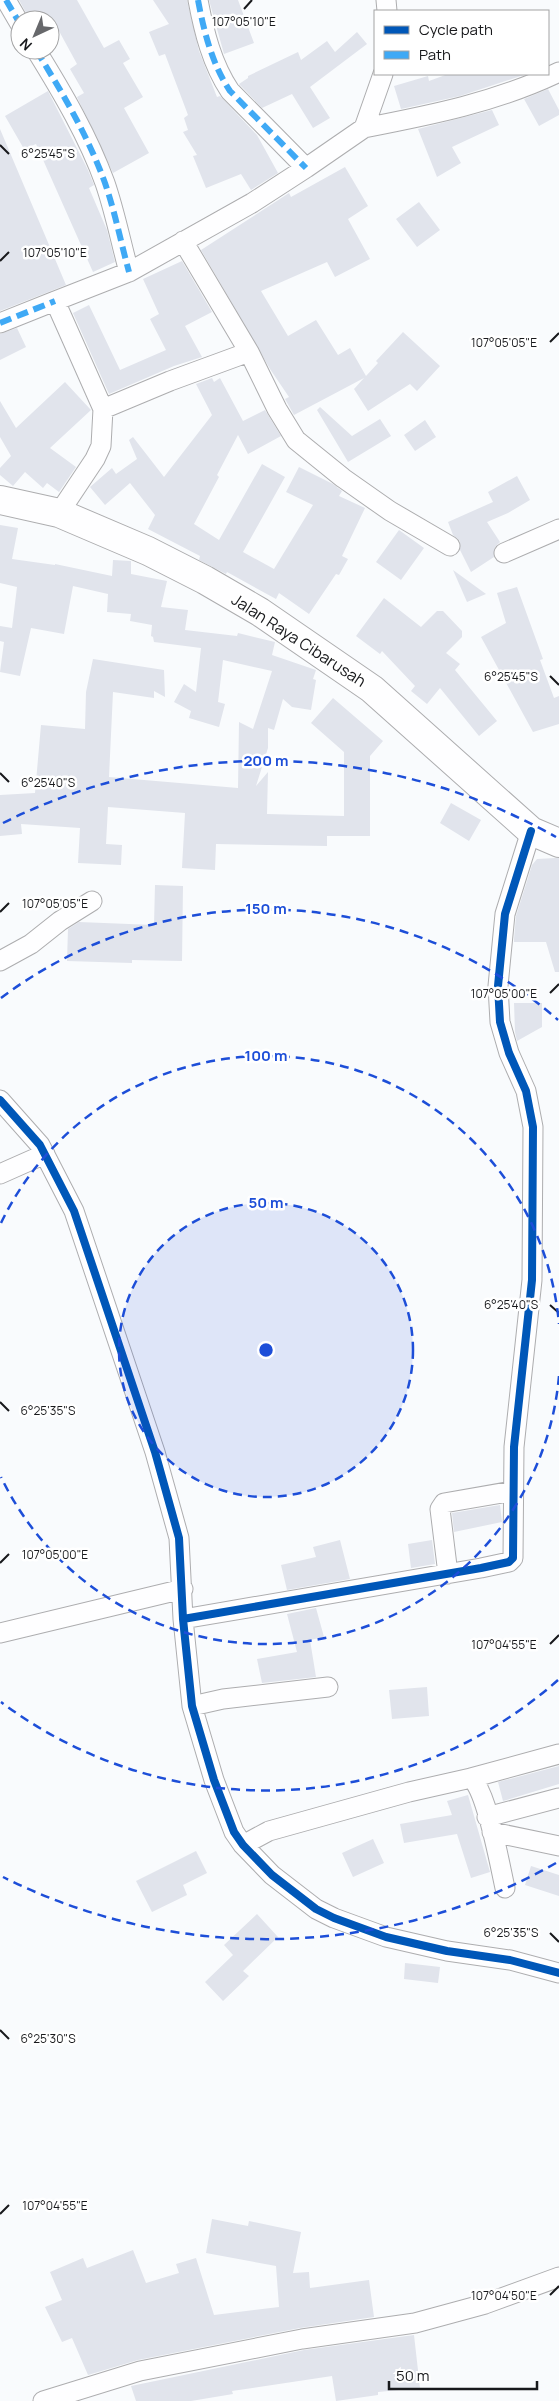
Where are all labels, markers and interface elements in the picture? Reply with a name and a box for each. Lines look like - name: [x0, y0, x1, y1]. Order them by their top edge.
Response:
- north arrow: [10, 10, 60, 60]
- legend: [374, 10, 549, 75]
- text: 107°05'10"E: [212, 13, 276, 30]
- text: Cycle path: [419, 19, 493, 40]
- text: N: [15, 34, 36, 55]
- text: Path: [419, 44, 451, 65]
- text: 6°25'45"S: [21, 145, 75, 162]
- text: 107°05'10"E: [23, 244, 87, 261]
- text: 107°05'05"E: [471, 334, 537, 351]
- street label: Jalan Raya Cibarusah: [228, 588, 370, 692]
- text: 6°25'45"S: [484, 668, 538, 685]
- text: 200 m: [243, 750, 289, 771]
- text: 6°25'40"S: [21, 774, 75, 791]
- text: 107°05'05"E: [22, 895, 88, 912]
- text: 150 m: [245, 898, 287, 919]
- text: 107°05'00"E: [471, 985, 537, 1002]
- text: 100 m: [245, 1045, 287, 1066]
- text: 50 m: [248, 1192, 284, 1213]
- text: 6°25'40"S: [484, 1296, 538, 1313]
- centre of rings: [257, 1341, 275, 1359]
- text: 6°25'35"S: [21, 1402, 75, 1419]
- text: 107°05'00"E: [22, 1546, 88, 1563]
- text: 107°04'55"E: [471, 1636, 537, 1653]
- text: 6°25'35"S: [484, 1924, 538, 1941]
- text: 6°25'30"S: [20, 2030, 76, 2047]
- text: 107°04'55"E: [22, 2197, 88, 2214]
- text: 107°04'50"E: [471, 2287, 537, 2304]
- scale bar: [389, 2358, 536, 2390]
- text: 50 m: [396, 2365, 430, 2386]

